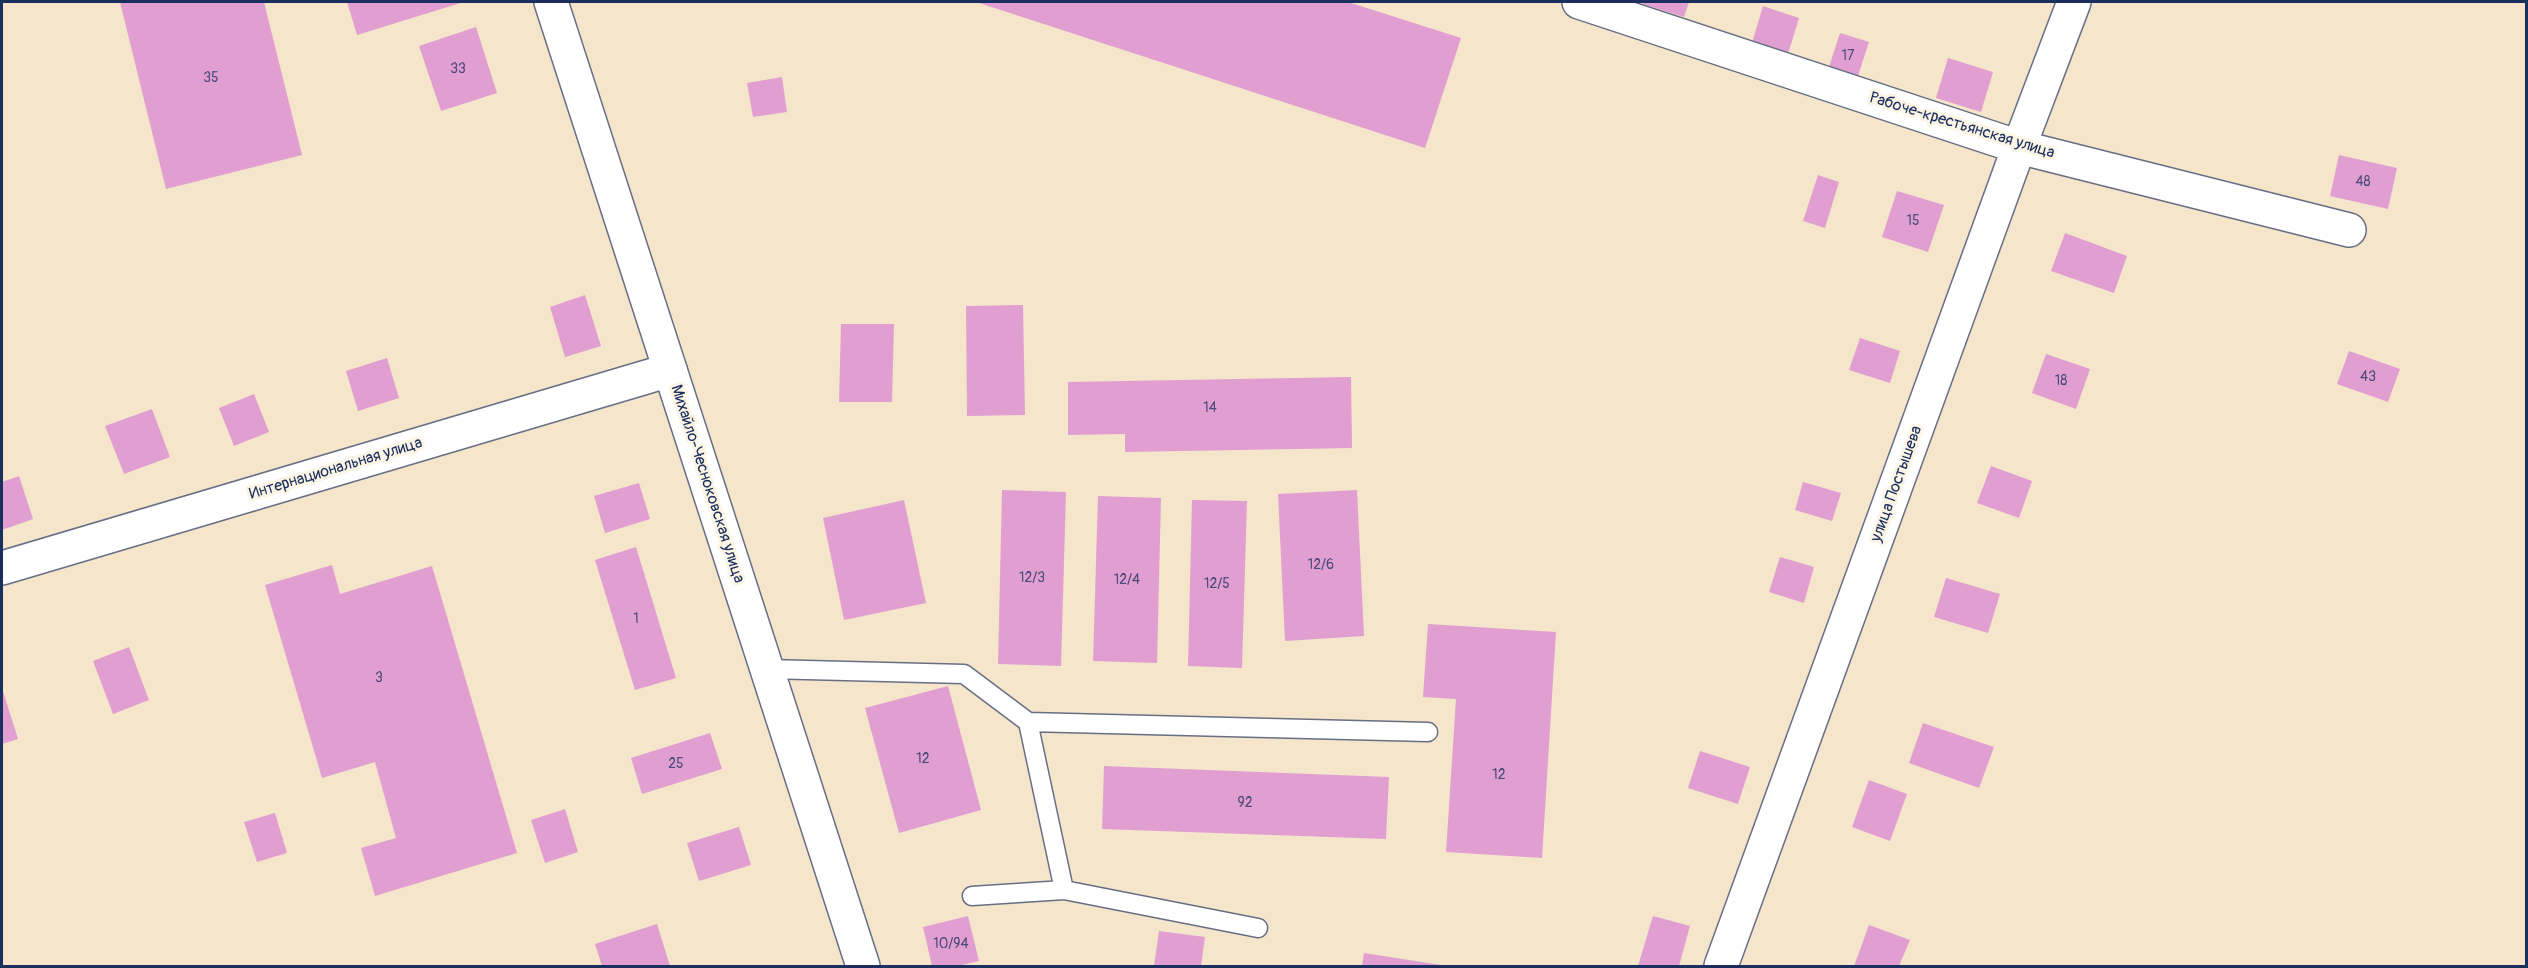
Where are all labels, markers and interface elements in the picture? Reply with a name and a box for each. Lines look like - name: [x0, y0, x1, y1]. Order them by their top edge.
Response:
- house number: 17: [1842, 48, 1854, 64]
- house number: 33: [450, 61, 466, 77]
- house number: 35: [203, 70, 219, 86]
- street label: Рабоче-крестьянская улица: [1867, 89, 2057, 163]
- house number: 48: [2355, 174, 2371, 190]
- house number: 15: [1906, 213, 1920, 229]
- house number: 43: [2360, 369, 2376, 385]
- house number: 18: [2055, 373, 2067, 389]
- street label: Михайло-Чесноковская улица: [666, 383, 748, 585]
- house number: 14: [1203, 400, 1217, 416]
- street label: улица Постышева: [1867, 423, 1927, 545]
- street label: Интернациональная улица: [247, 434, 425, 504]
- house number: 12/6: [1308, 557, 1334, 573]
- house number: 12/3: [1019, 570, 1045, 586]
- house number: 12/4: [1114, 572, 1140, 588]
- house number: 12/5: [1204, 576, 1230, 592]
- house number: 1: [633, 611, 639, 627]
- house number: 3: [375, 670, 383, 686]
- house number: 12: [916, 751, 930, 767]
- house number: 25: [668, 756, 684, 772]
- house number: 12: [1492, 767, 1506, 783]
- house number: 92: [1237, 795, 1253, 811]
- house number: 10/94: [933, 936, 969, 952]

